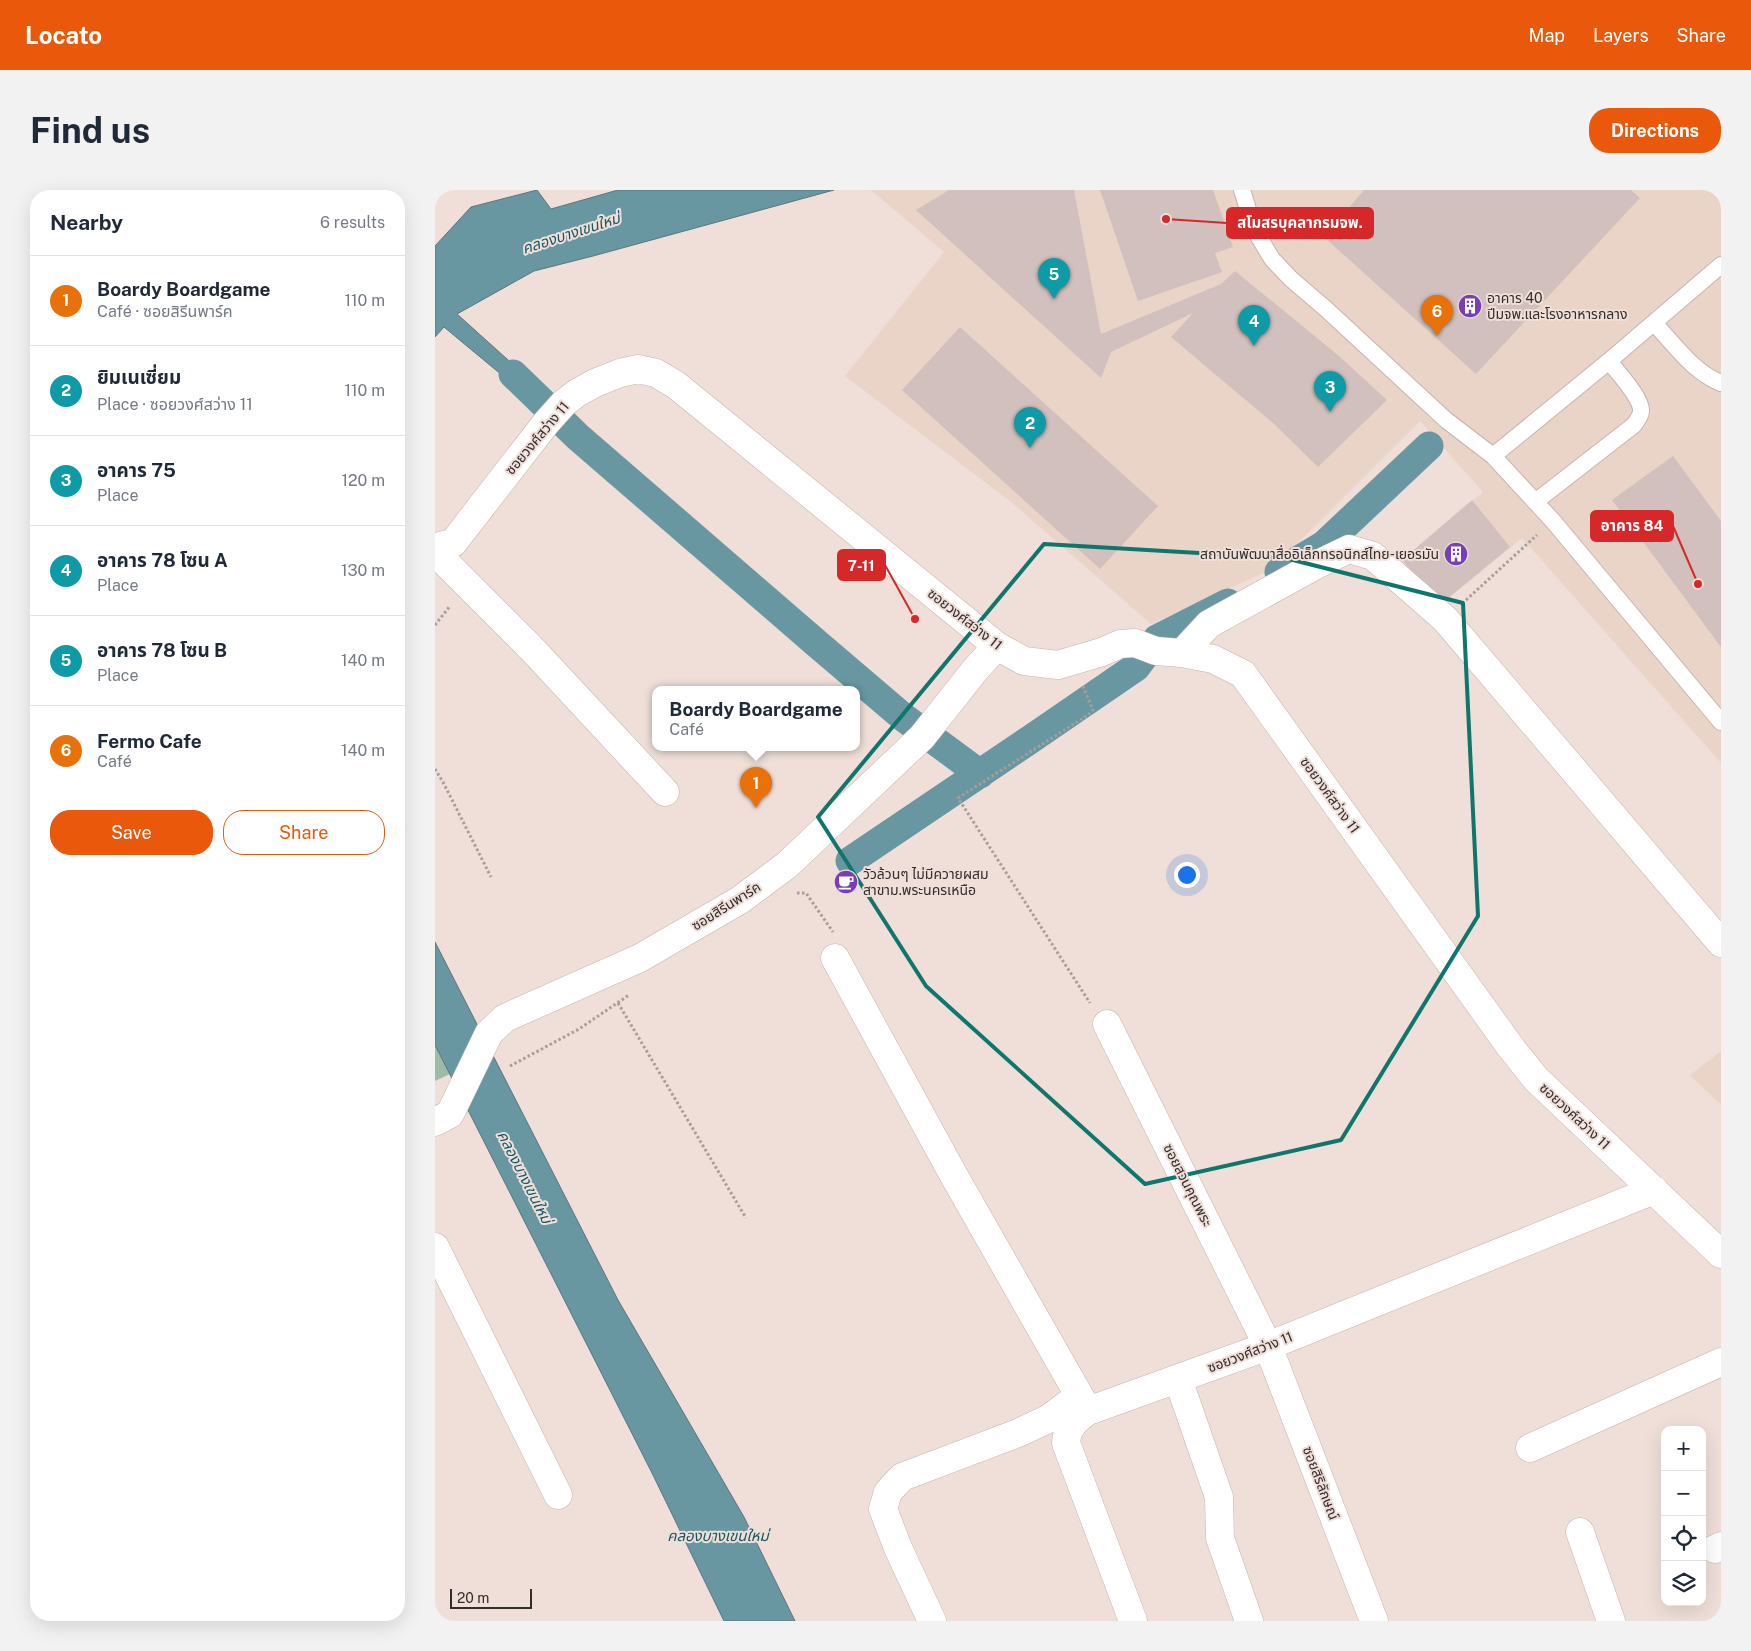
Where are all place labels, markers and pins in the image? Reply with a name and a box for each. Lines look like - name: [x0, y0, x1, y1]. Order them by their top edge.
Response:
- callout: สโมสรบุคลากรมจพ.: [1227, 208, 1373, 238]
- pin: 5: [1038, 258, 1070, 299]
- place label: อาคาร 40 ปีมจพ.และโรงอาหารกลาง: [1486, 290, 1628, 322]
- building icon: อาคาร 40 ปีมจพ.และโรงอาหารกลาง: [1457, 293, 1483, 319]
- pin: 6: [1421, 295, 1453, 336]
- pin: 4: [1238, 305, 1270, 346]
- pin: 3: [1314, 371, 1346, 412]
- pin: 2: [1014, 407, 1046, 448]
- callout: อาคาร 84: [1591, 511, 1673, 541]
- building icon: สถาบันพัฒนาสื่ออิเล็กทรอนิกส์ไทย-เยอรมัน: [1443, 541, 1469, 567]
- place label: สถาบันพัฒนาสื่ออิเล็กทรอนิกส์ไทย-เยอรมัน: [1200, 544, 1439, 562]
- callout: 7-11: [838, 550, 885, 580]
- pin: 1: [740, 767, 772, 808]
- place label: วัวล้วนๆ ไม่มีควายผสม สาขาม.พระนครเหนือ: [863, 866, 989, 898]
- cafe icon: วัวล้วนๆ ไม่มีควายผสม สาขาม.พระนครเหนือ: [833, 869, 859, 895]

